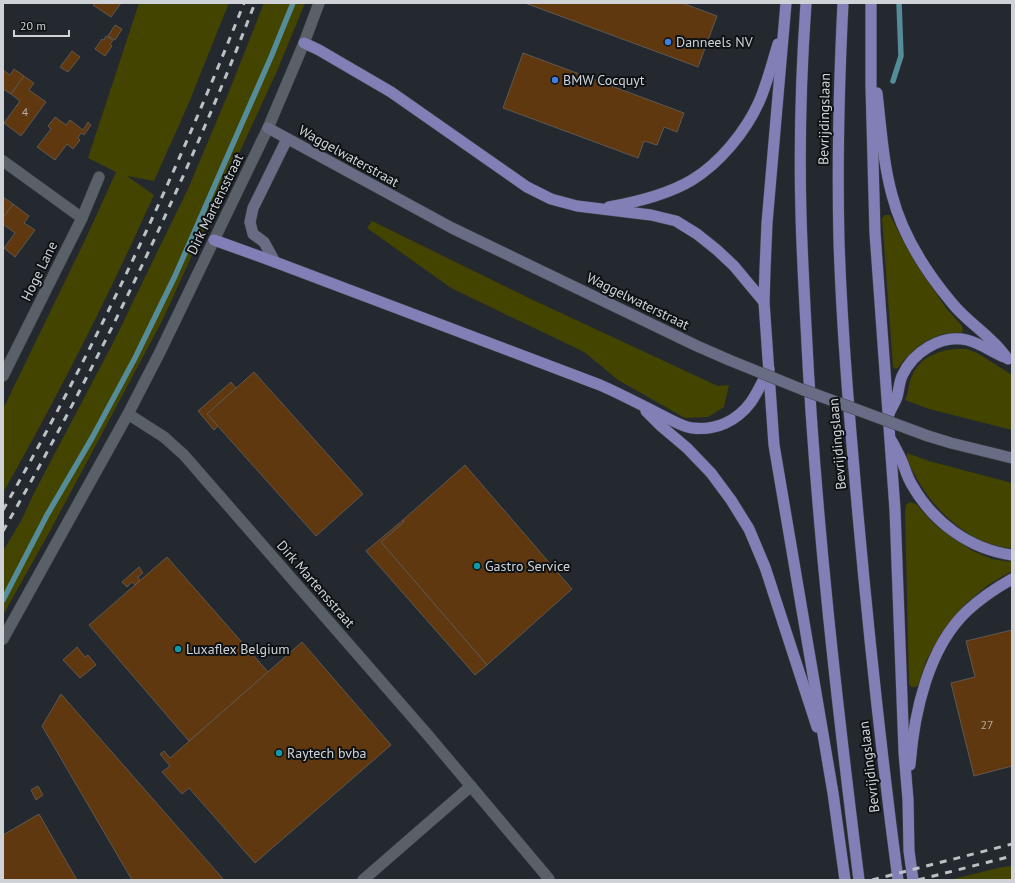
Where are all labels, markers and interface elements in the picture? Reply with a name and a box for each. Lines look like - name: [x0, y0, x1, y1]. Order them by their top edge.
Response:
- scale bar: [14, 12, 69, 38]
- text: 20 m: [20, 18, 46, 33]
- place label: Danneels NV: [676, 33, 753, 51]
- marker: Danneels NV: [663, 37, 673, 47]
- place label: BMW Cocquyt: [563, 71, 645, 89]
- street label: Bevrijdingslaan: [814, 73, 834, 165]
- marker: BMW Cocquyt: [550, 75, 560, 85]
- house number: 4: [22, 104, 29, 119]
- street label: Waggelwaterstraat: [296, 121, 403, 191]
- street label: Dirk Martensstraat: [183, 150, 247, 257]
- street label: Hoge Lane: [17, 238, 61, 304]
- street label: Waggelwaterstraat: [584, 268, 692, 334]
- street label: Bevrijdingslaan: [824, 397, 850, 491]
- street label: Dirk Martensstraat: [273, 537, 359, 632]
- place label: Gastro Service: [485, 557, 570, 575]
- marker: Gastro Service: [472, 561, 482, 571]
- place label: Luxaflex Belgium: [186, 640, 290, 658]
- marker: Luxaflex Belgium: [173, 644, 183, 654]
- house number: 27: [980, 717, 994, 732]
- street label: Bevrijdingslaan: [854, 720, 884, 814]
- place label: Raytech bvba: [287, 744, 367, 762]
- marker: Raytech bvba: [274, 748, 284, 758]

